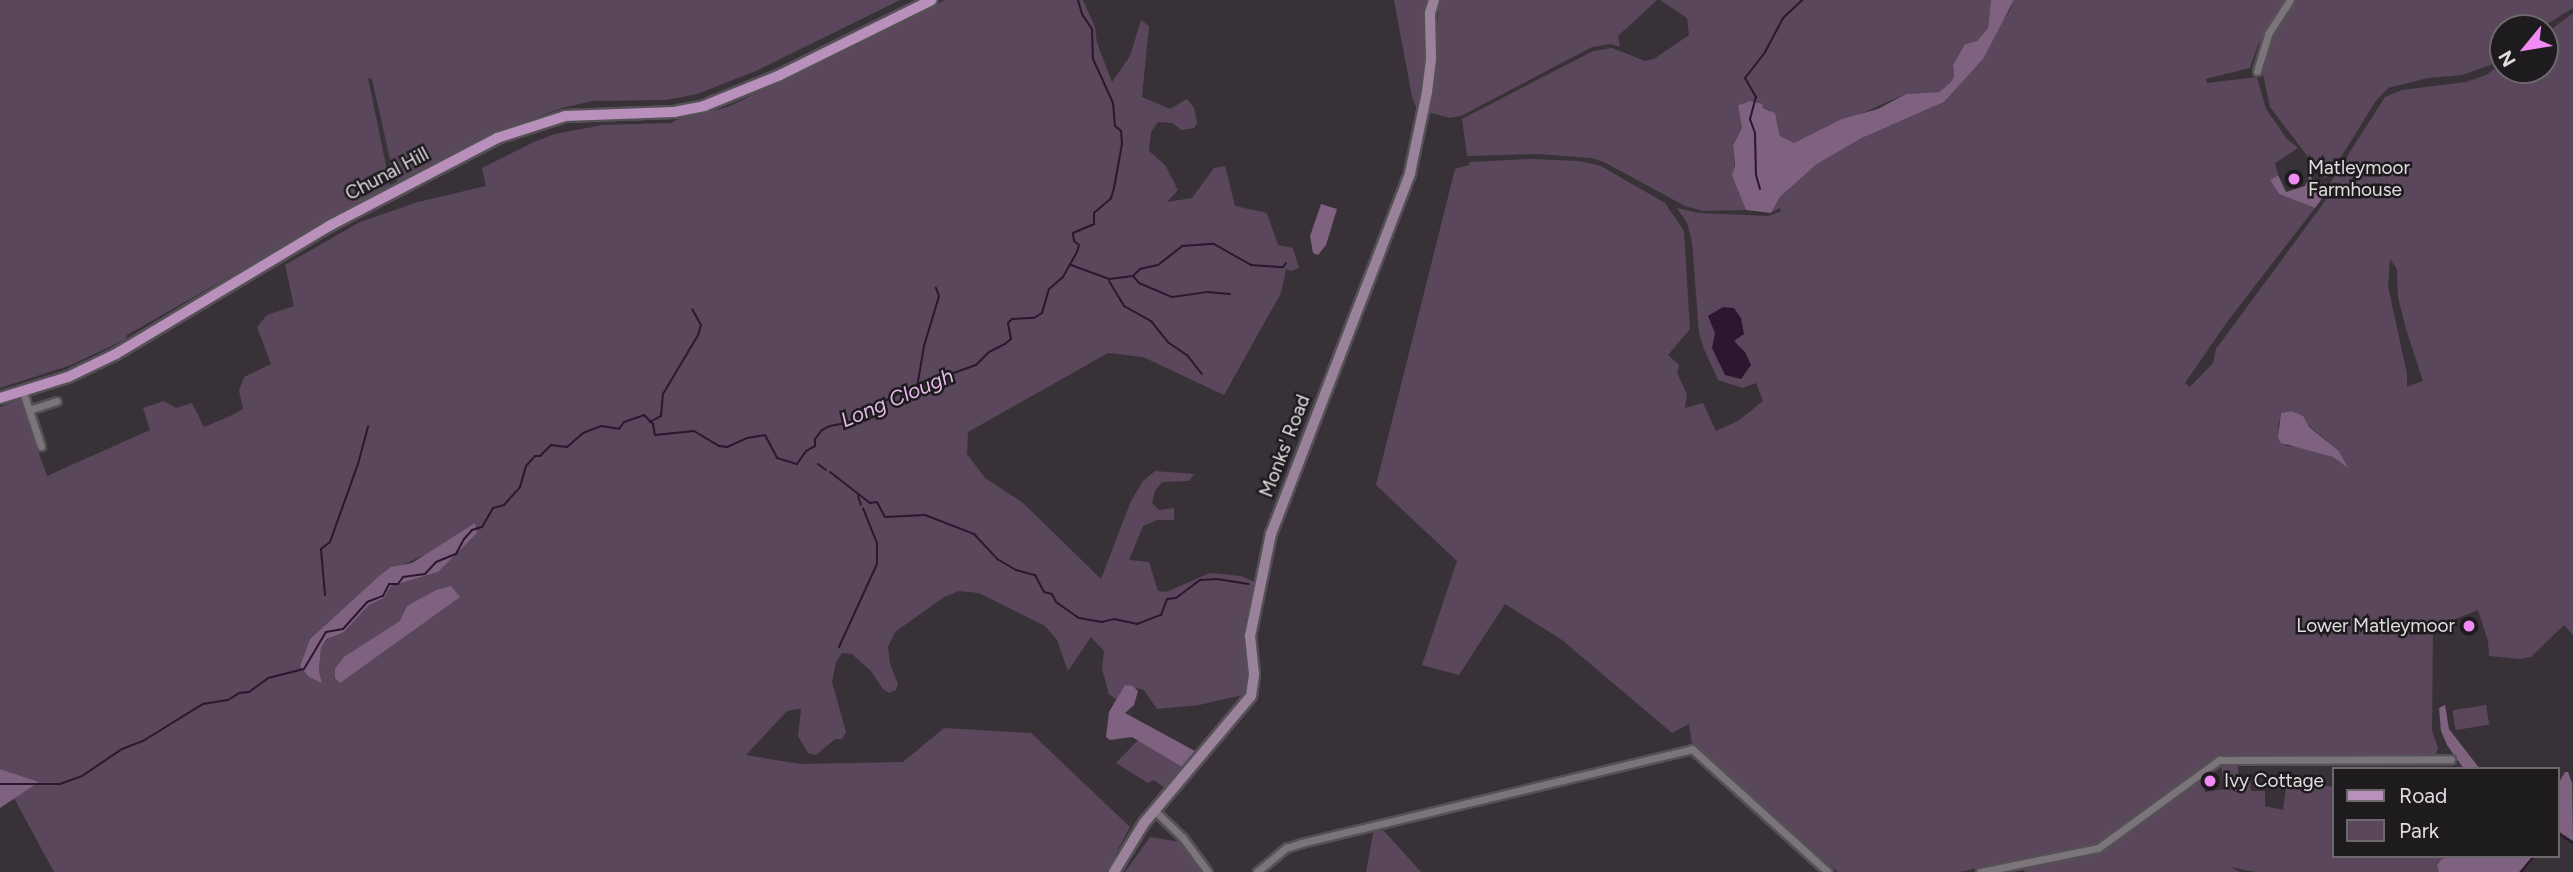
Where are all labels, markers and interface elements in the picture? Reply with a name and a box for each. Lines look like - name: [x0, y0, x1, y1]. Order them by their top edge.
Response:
- north arrow: [2489, 14, 2559, 84]
- text: N: [2493, 47, 2521, 71]
- street label: Chunal Hill: [341, 143, 433, 205]
- place label: Matleymoor Farmhouse: [2308, 157, 2410, 201]
- marker: Matleymoor Farmhouse: [2286, 171, 2302, 187]
- water label: Long Clough: [837, 363, 957, 433]
- street label: Monks' Road: [1255, 392, 1315, 500]
- place label: Lower Matleymoor: [2296, 615, 2455, 637]
- marker: Lower Matleymoor: [2461, 618, 2477, 634]
- legend: [2332, 767, 2559, 858]
- place label: Ivy Cottage: [2224, 770, 2324, 792]
- marker: Ivy Cottage: [2202, 773, 2218, 789]
- text: Road: [2399, 783, 2447, 808]
- text: Park: [2399, 818, 2439, 843]

